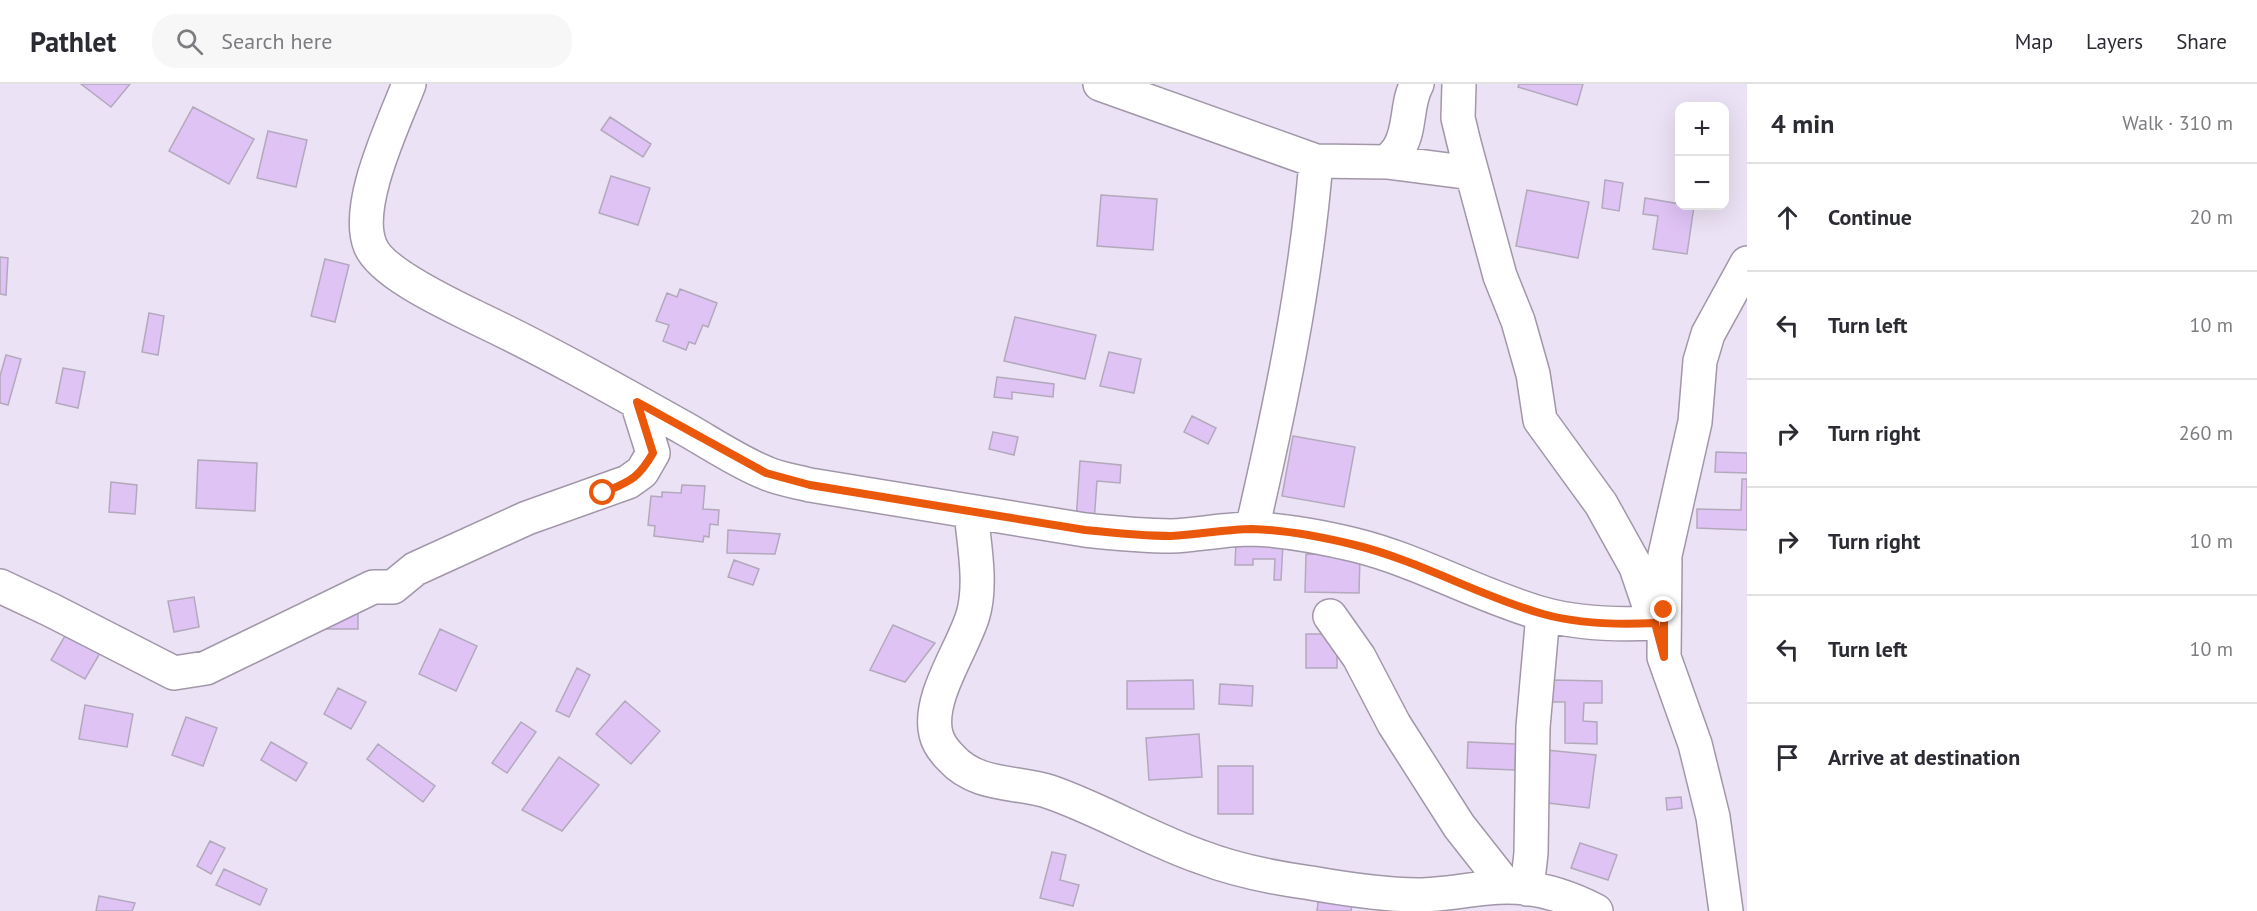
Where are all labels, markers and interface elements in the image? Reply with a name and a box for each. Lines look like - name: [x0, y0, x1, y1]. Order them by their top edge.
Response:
- search box: [152, 14, 572, 68]
- text: Pathlet: [30, 23, 116, 60]
- icon: search: [173, 25, 206, 58]
- text: Search here: [221, 27, 332, 55]
- text: Map: [2015, 28, 2053, 55]
- text: Layers: [2086, 28, 2143, 55]
- text: Share: [2176, 28, 2227, 55]
- map controls: [1675, 102, 1729, 210]
- button: +: [1675, 102, 1729, 156]
- text: 4 min: [1771, 107, 1834, 140]
- text: Walk · 310 m: [2122, 110, 2233, 136]
- button: −: [1675, 156, 1729, 210]
- icon: ahead: [1771, 201, 1804, 234]
- text: Continue: [1828, 203, 1912, 231]
- text: 20 m: [2190, 204, 2233, 230]
- icon: left: [1771, 309, 1804, 342]
- text: Turn left: [1828, 311, 1908, 339]
- text: 10 m: [2190, 312, 2233, 338]
- icon: right: [1771, 417, 1804, 450]
- text: Turn right: [1828, 419, 1920, 447]
- text: 260 m: [2179, 420, 2233, 446]
- route start: [589, 479, 615, 505]
- icon: right: [1771, 525, 1804, 558]
- text: Turn right: [1828, 527, 1920, 555]
- text: 10 m: [2190, 528, 2233, 554]
- route end: [1650, 596, 1676, 622]
- icon: left: [1771, 633, 1804, 666]
- text: Turn left: [1828, 635, 1908, 663]
- text: 10 m: [2190, 636, 2233, 662]
- icon: arrive: [1771, 741, 1804, 774]
- text: Arrive at destination: [1828, 743, 2020, 771]

